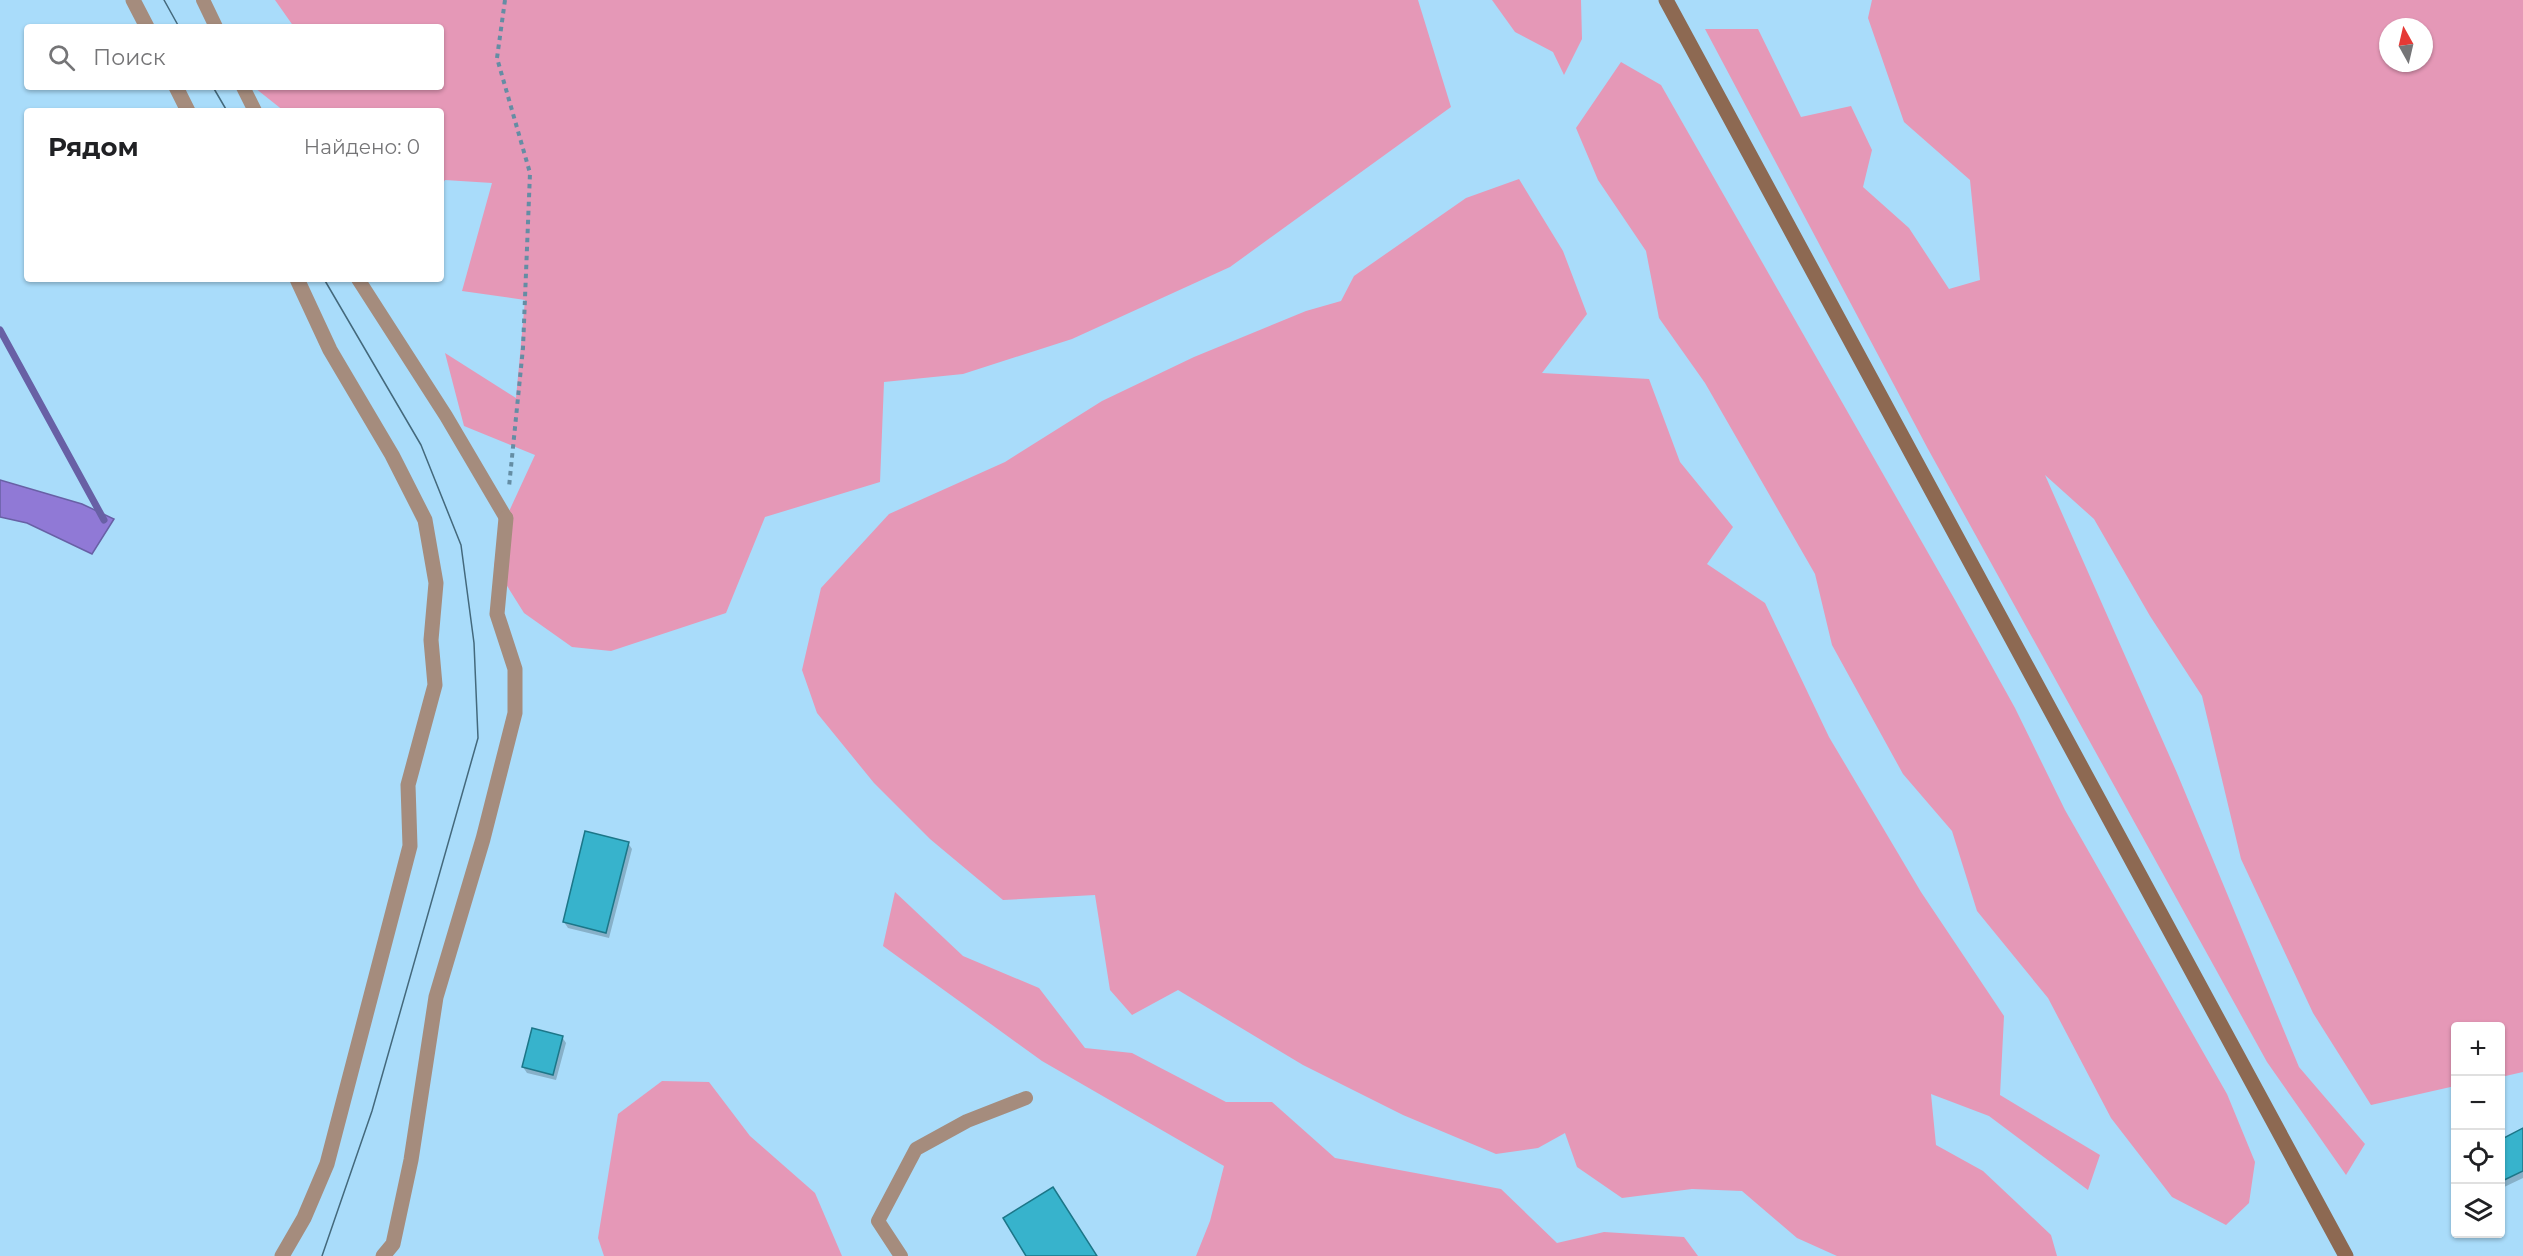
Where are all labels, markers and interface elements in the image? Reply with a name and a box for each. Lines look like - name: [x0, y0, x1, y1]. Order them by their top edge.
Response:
- north arrow: [2379, 18, 2433, 72]
- search box: [24, 24, 444, 90]
- icon: search: [45, 41, 78, 74]
- text: Поиск: [93, 44, 165, 71]
- text: Рядом: [48, 131, 139, 163]
- text: Найдено: 0: [304, 135, 420, 159]
- map controls: [2451, 1022, 2505, 1238]
- button: +: [2451, 1022, 2505, 1076]
- button: −: [2451, 1076, 2505, 1130]
- button: locate: [2451, 1130, 2505, 1184]
- button: layers: [2451, 1184, 2505, 1238]

